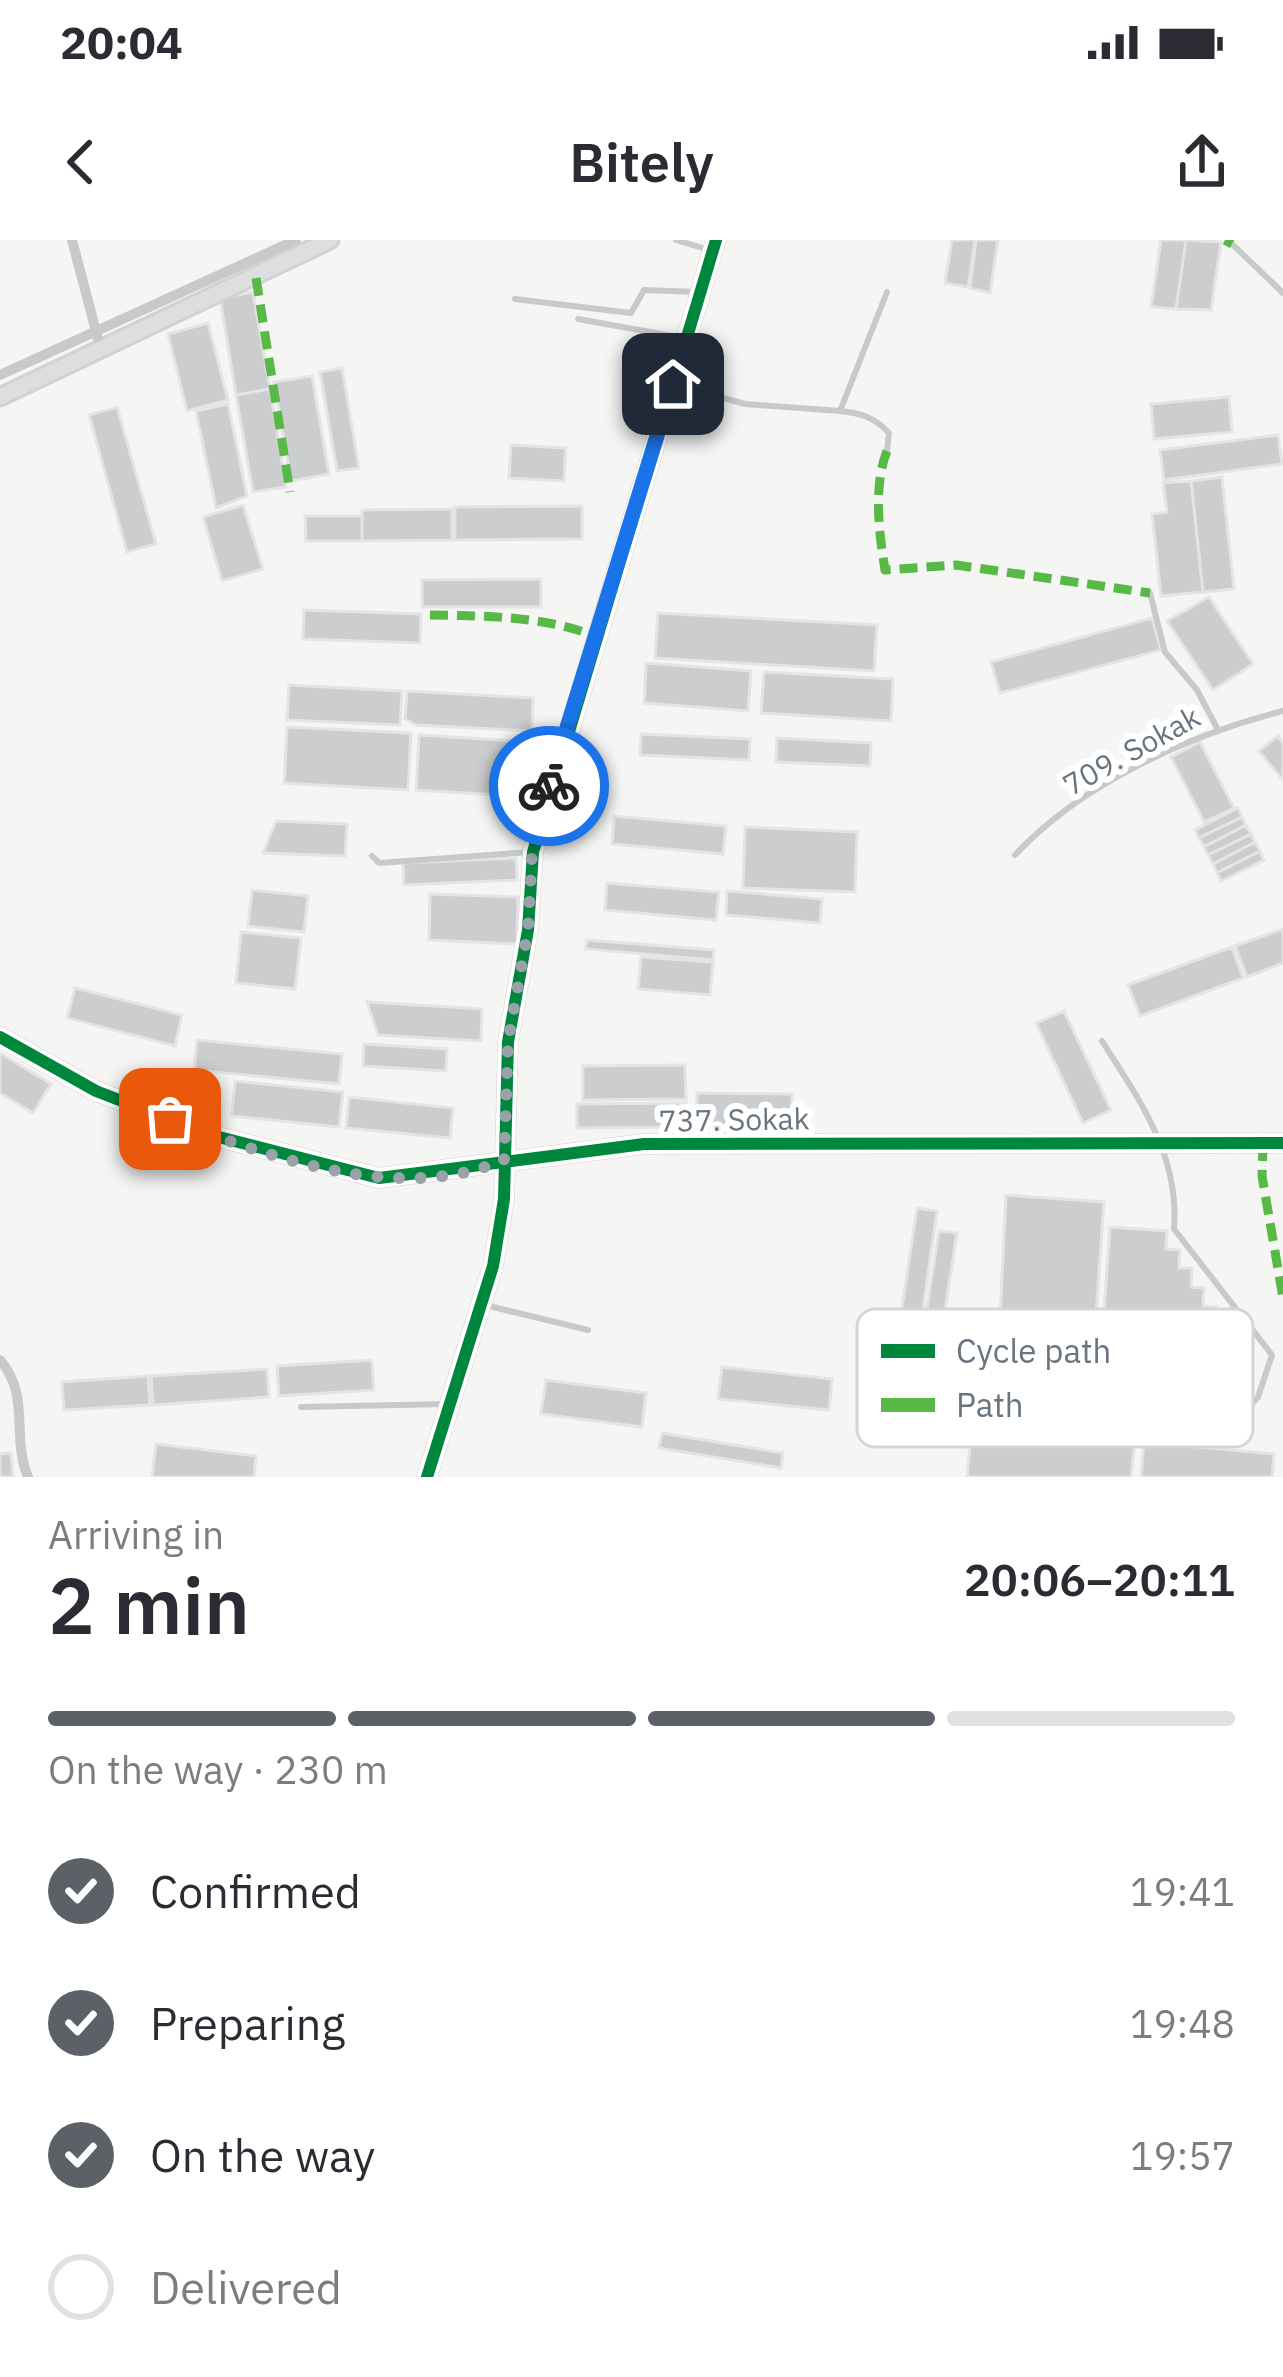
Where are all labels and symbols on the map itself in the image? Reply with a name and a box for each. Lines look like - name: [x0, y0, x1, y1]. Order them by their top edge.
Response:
- pin: [622, 333, 724, 435]
- street label: 709. Sokak: [1056, 696, 1207, 804]
- courier: [489, 726, 609, 846]
- pin: [119, 1068, 221, 1170]
- street label: 737. Sokak: [658, 1098, 810, 1140]
- legend: [857, 1309, 1253, 1447]
- text: Cycle path: [956, 1329, 1111, 1372]
- text: Path: [956, 1383, 1024, 1426]

